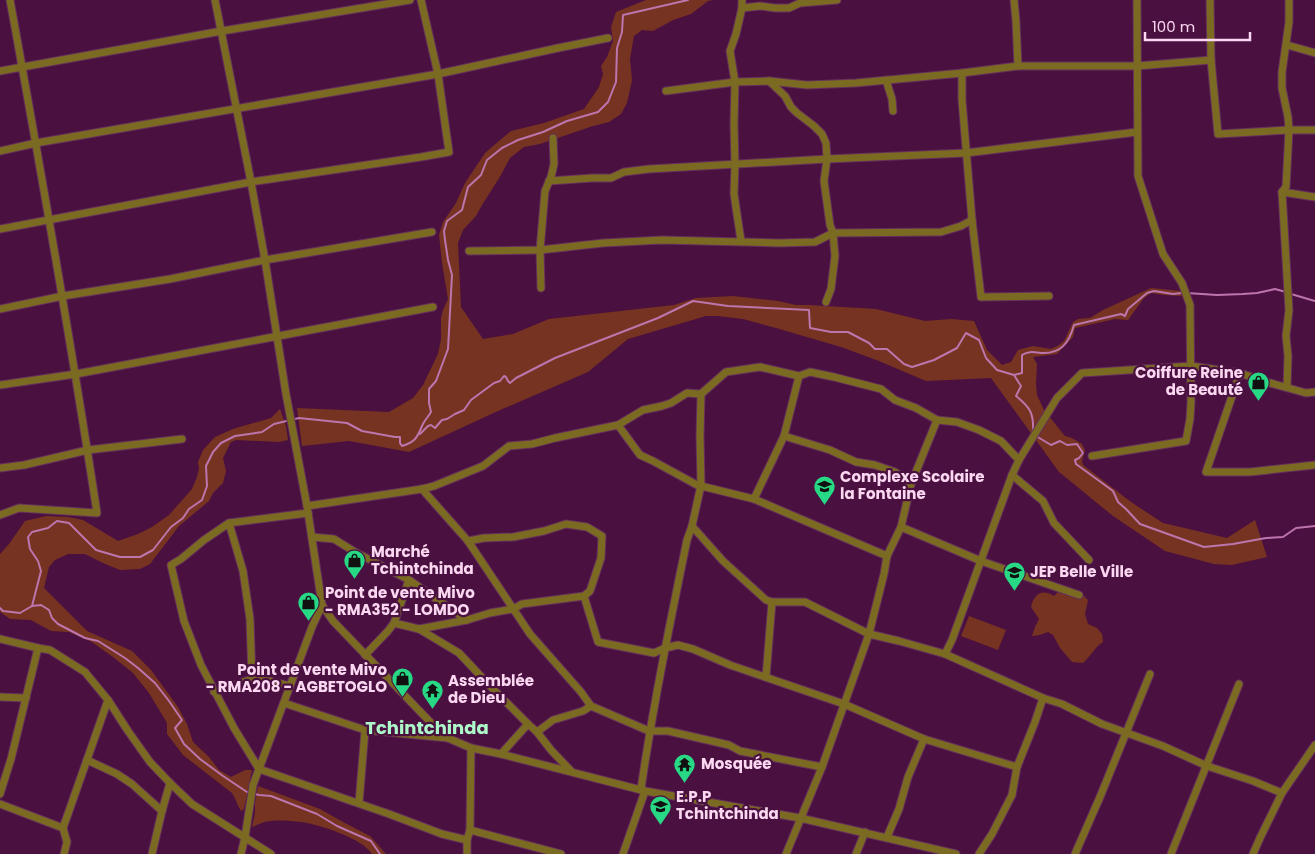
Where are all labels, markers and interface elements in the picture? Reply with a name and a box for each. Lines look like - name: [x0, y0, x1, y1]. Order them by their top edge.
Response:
- scale bar: [1145, 10, 1250, 42]
- text: 100 m: [1152, 16, 1195, 37]
- place label: Coiffure Reine de Beauté: [1135, 362, 1243, 400]
- shop icon: Coiffure Reine de Beauté: [1247, 370, 1271, 401]
- place label: Complexe Scolaire la Fontaine: [840, 466, 985, 504]
- school or university icon: Complexe Scolaire la Fontaine: [812, 474, 836, 505]
- place label: Marché Tchintchinda: [371, 541, 474, 579]
- shop icon: Marché Tchintchinda: [343, 549, 367, 580]
- school or university icon: JEP Belle Ville: [1002, 560, 1026, 591]
- place label: JEP Belle Ville: [1030, 561, 1133, 582]
- place label: Point de vente Mivo - RMA352 - LOMDO: [325, 582, 475, 620]
- shop icon: Point de vente Mivo - RMA352 - LOMDO: [297, 590, 321, 621]
- place label: Point de vente Mivo - RMA208 - AGBETOGLO: [206, 659, 387, 697]
- shop icon: Point de vente Mivo - RMA208 - AGBETOGLO: [391, 667, 415, 698]
- place label: Assemblée de Dieu: [448, 670, 534, 708]
- temple icon: Assemblée de Dieu: [420, 678, 444, 709]
- district label: Tchintchinda: [365, 715, 489, 740]
- temple icon: Mosquée: [673, 752, 697, 783]
- place label: Mosquée: [701, 753, 771, 774]
- place label: E.P.P Tchintchinda: [676, 786, 779, 824]
- school or university icon: E.P.P Tchintchinda: [648, 794, 672, 825]

